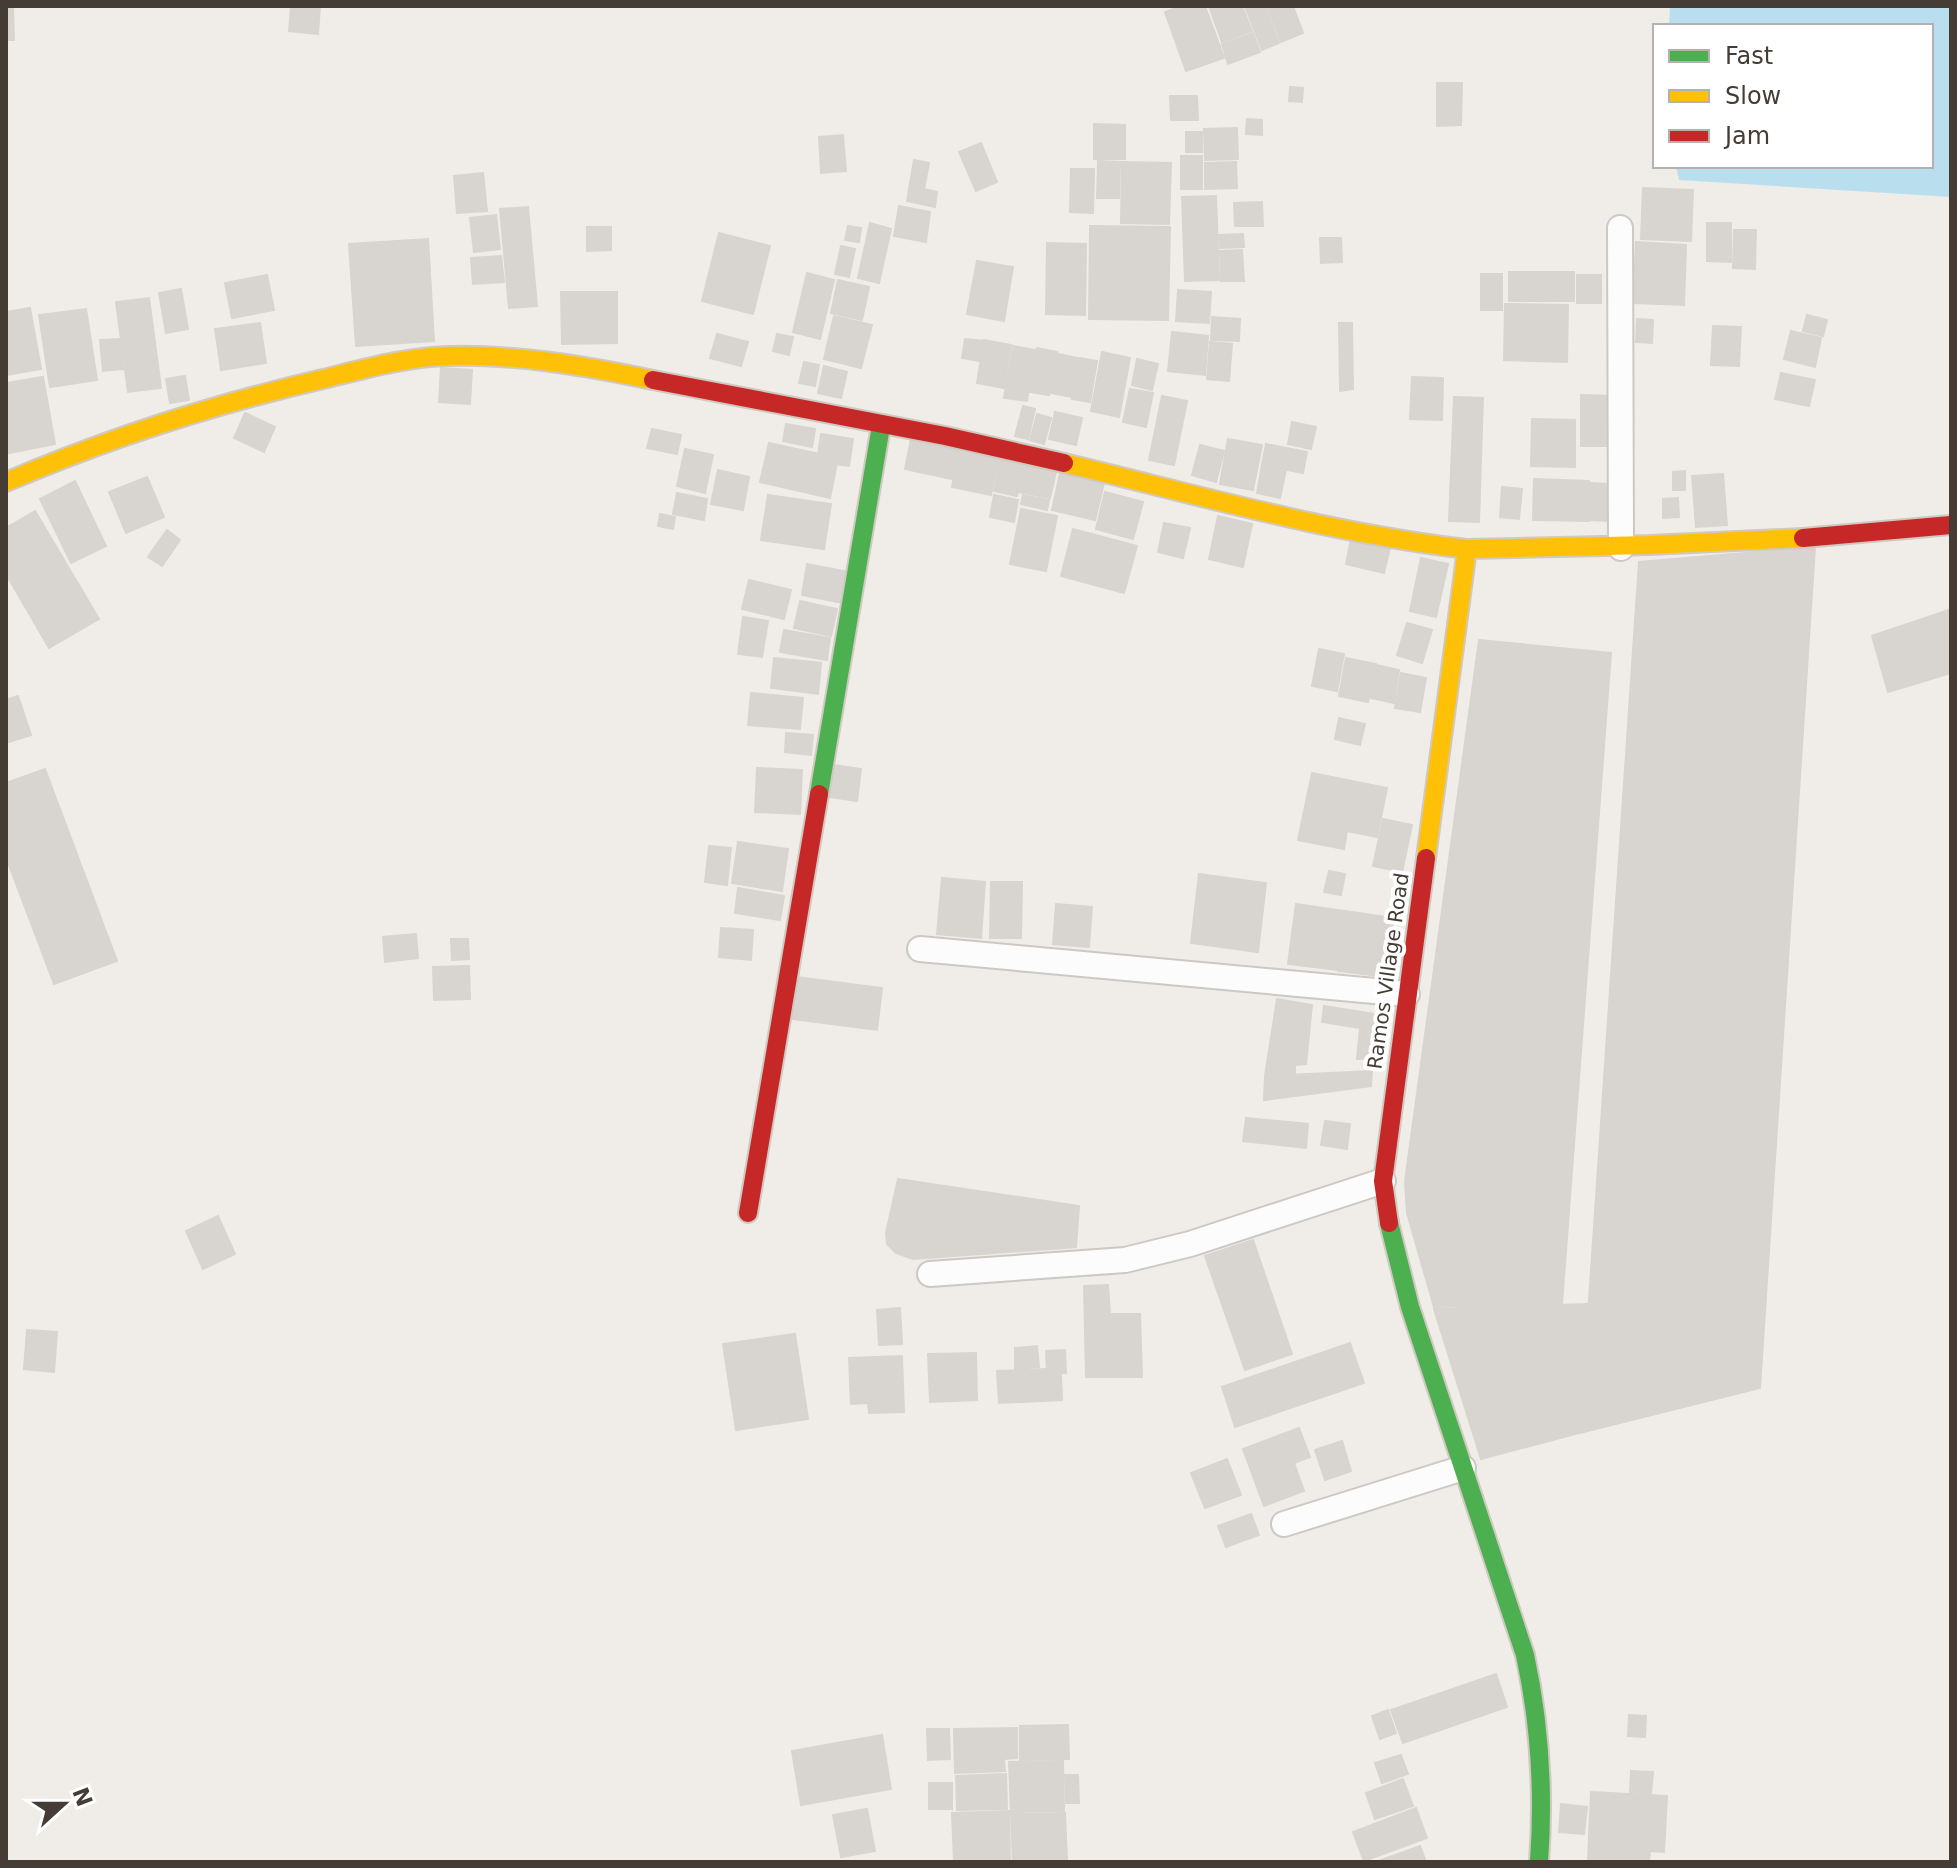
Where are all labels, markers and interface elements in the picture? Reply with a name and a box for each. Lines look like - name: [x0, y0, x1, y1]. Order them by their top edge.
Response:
- legend: [1653, 24, 1933, 168]
- text: Fast: [1725, 42, 1773, 70]
- text: Slow: [1725, 82, 1781, 110]
- text: Jam: [1723, 122, 1770, 150]
- street label: Ramos Village Road: [1362, 871, 1414, 1071]
- north arrow: [24, 1764, 104, 1844]
- text: N: [67, 1784, 97, 1810]

